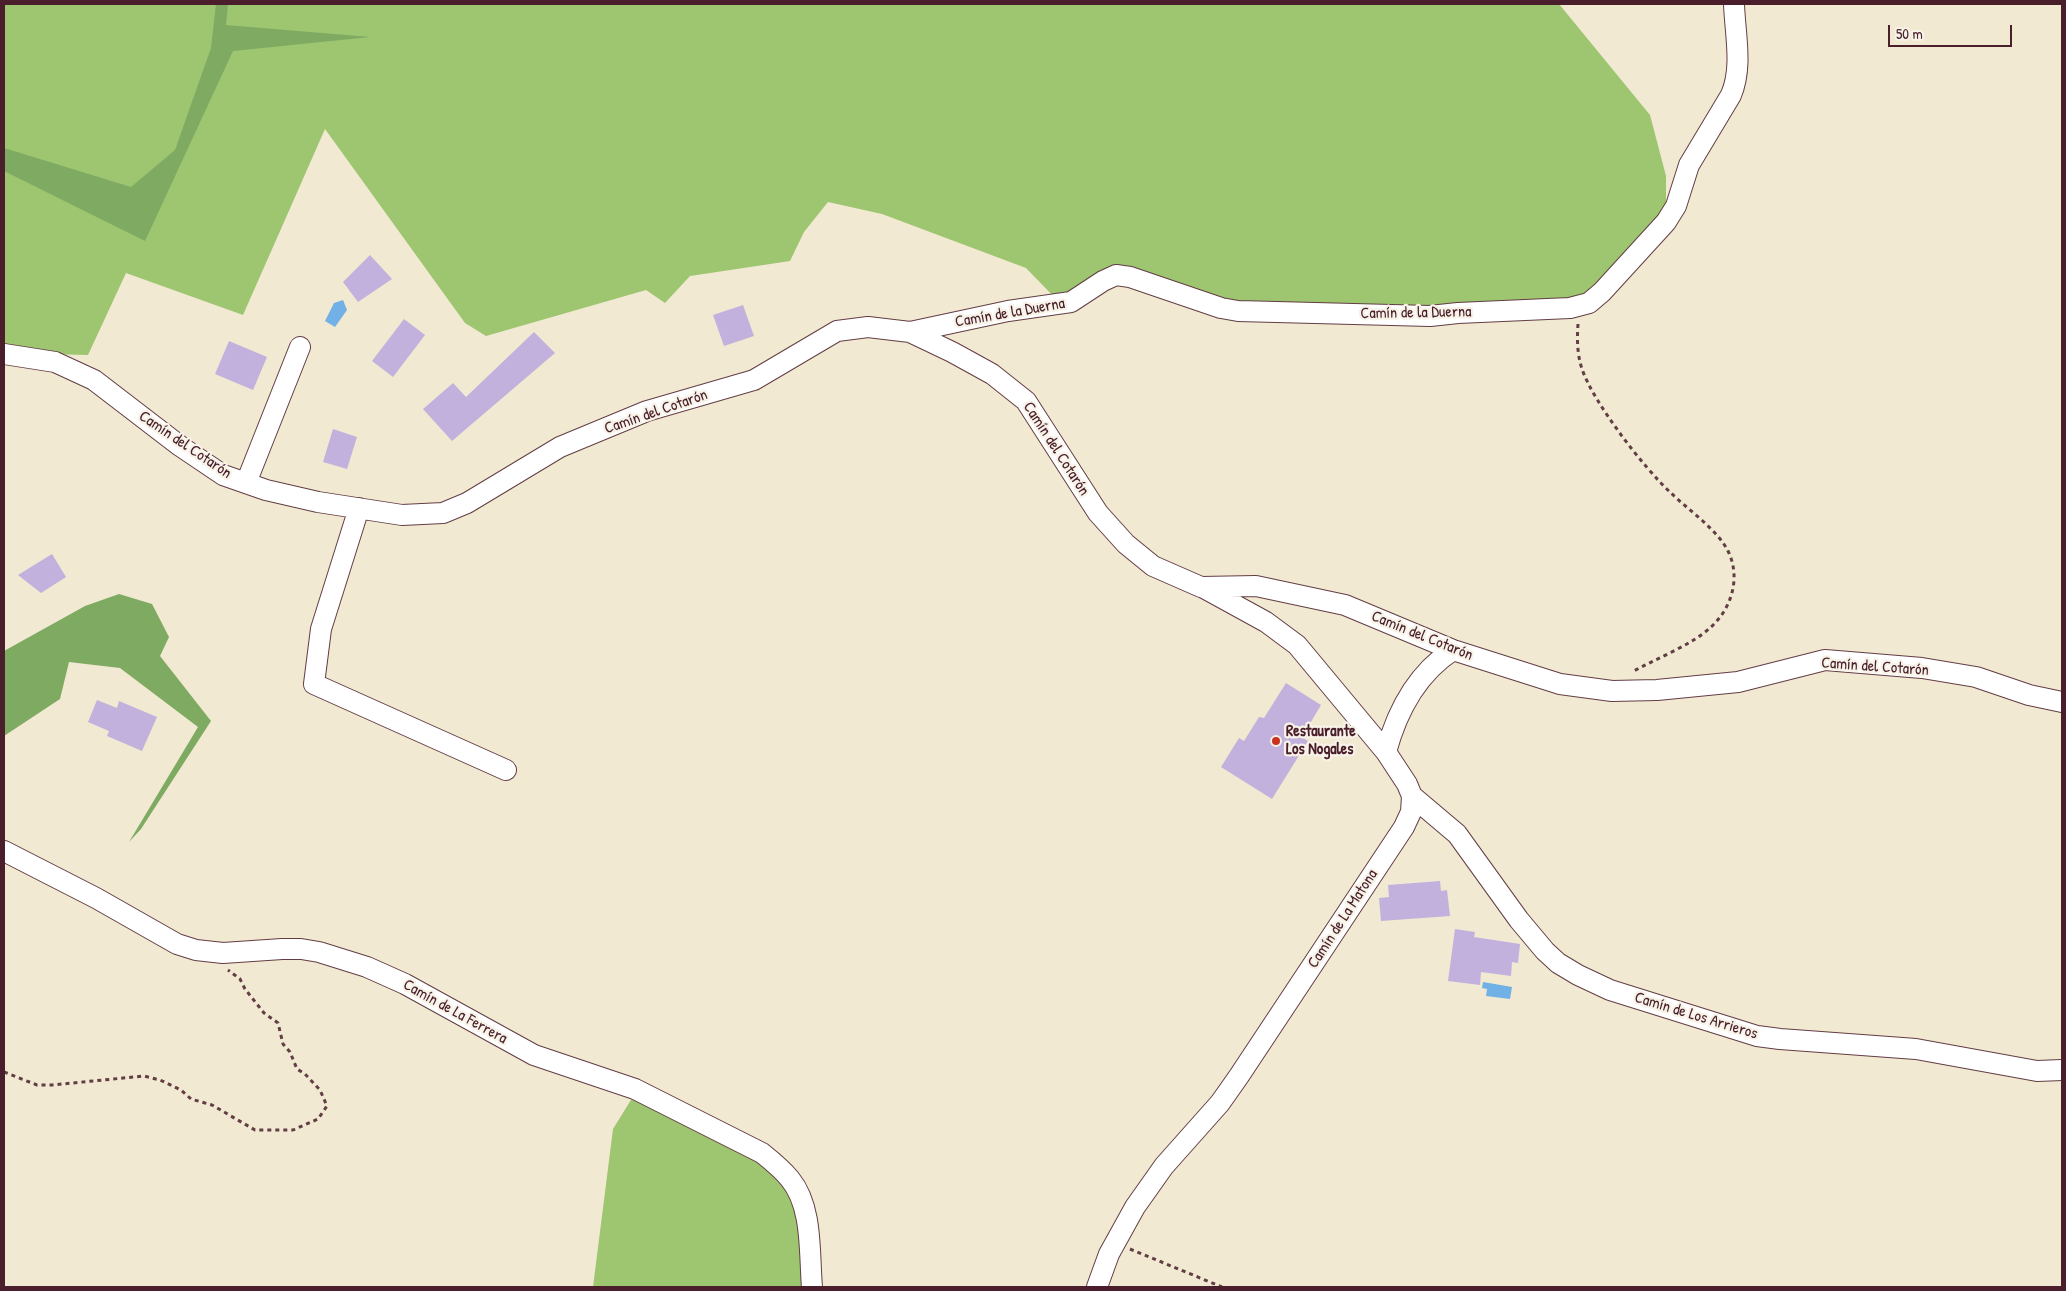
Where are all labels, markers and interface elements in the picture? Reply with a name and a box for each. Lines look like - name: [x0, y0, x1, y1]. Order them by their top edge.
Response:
- scale bar: [1891, 15, 2015, 47]
- text: 50 m: [1896, 23, 1923, 44]
- street label: Camín de la Duerna: [954, 294, 1066, 332]
- street label: Camín de la Duerna: [1360, 302, 1472, 324]
- street label: Camín del Cotarón: [602, 385, 710, 439]
- street label: Camín del Cotarón: [1019, 399, 1093, 499]
- street label: Camín del Cotarón: [135, 407, 235, 483]
- street label: Camín del Cotarón: [1368, 607, 1476, 665]
- street label: Camín del Cotarón: [1821, 654, 1929, 680]
- place label: Restaurante Los Nogales: [1286, 722, 1356, 760]
- marker: Restaurante Los Nogales: [1270, 735, 1282, 747]
- street label: Camín de La Matona: [1304, 866, 1382, 972]
- street label: Camín de La Ferrera: [400, 975, 510, 1049]
- street label: Camín de Los Arrieros: [1632, 988, 1760, 1044]

